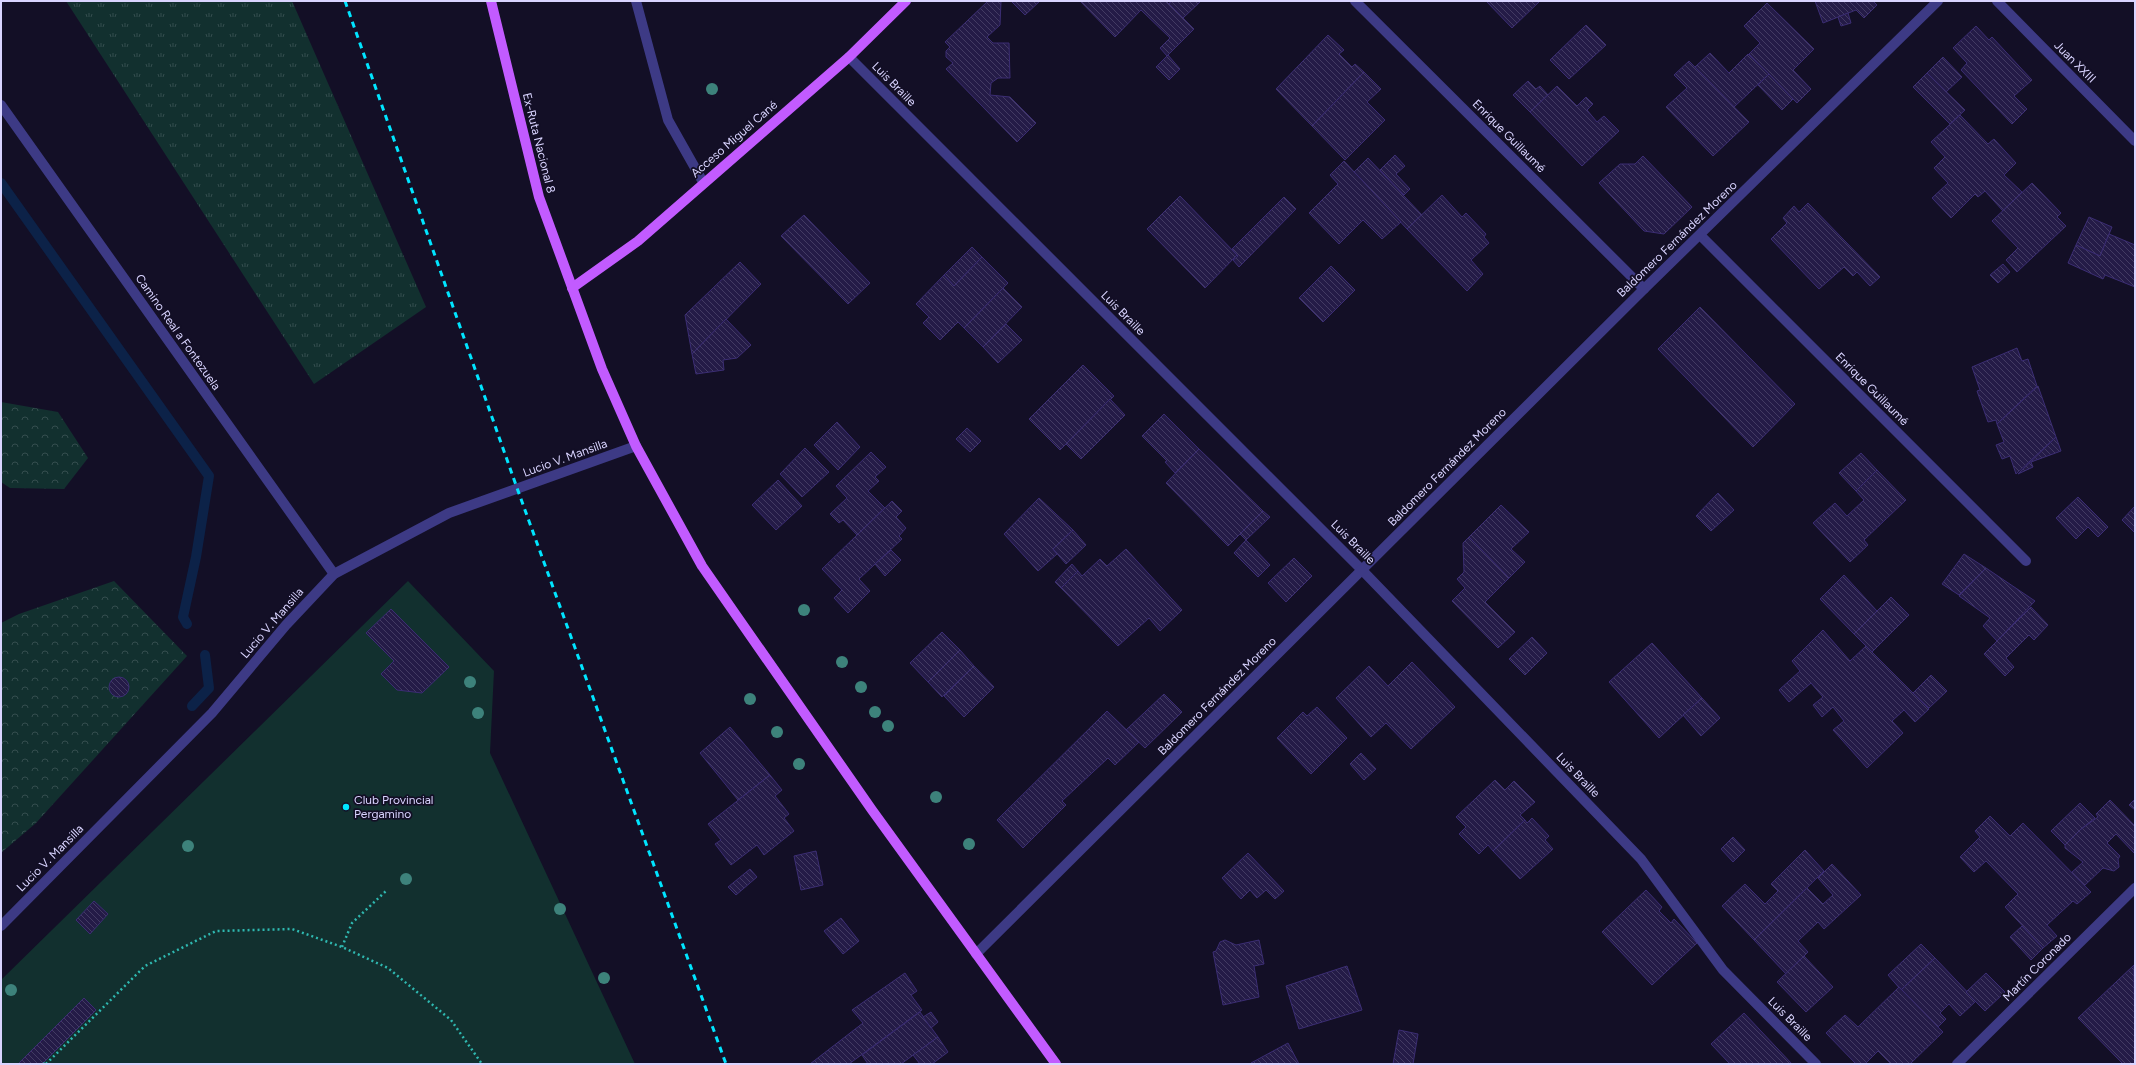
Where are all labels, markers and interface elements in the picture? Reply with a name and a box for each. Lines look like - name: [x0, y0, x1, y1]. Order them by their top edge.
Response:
- street label: Juan XXIII: [2051, 38, 2099, 86]
- street label: Luis Braille: [869, 59, 919, 109]
- street label: Ex-Ruta Nacional 8: [520, 91, 558, 195]
- street label: Acceso Miguel Cané: [688, 97, 780, 180]
- street label: Enrique Guillaumé: [1470, 97, 1549, 176]
- street label: Baldomero Fernández Moreno: [1614, 178, 1740, 300]
- street label: Camino Real a Fontezuela: [133, 271, 223, 393]
- street label: Luis Braille: [1098, 288, 1148, 338]
- street label: Enrique Guillaumé: [1833, 350, 1912, 429]
- street label: Baldomero Fernández Moreno: [1385, 405, 1509, 529]
- street label: Lucio V. Mansilla: [521, 436, 609, 480]
- street label: Luis Braille: [1328, 517, 1378, 567]
- street label: Lucio V. Mansilla: [238, 585, 306, 661]
- street label: Baldomero Fernández Moreno: [1155, 634, 1279, 758]
- street label: Luis Braille: [1553, 750, 1603, 800]
- place label: Club Provincial Pergamino: [354, 793, 434, 821]
- marker: Club Provincial Pergamino: [341, 802, 351, 812]
- street label: Lucio V. Mansilla: [14, 822, 86, 894]
- street label: Martín Coronado: [2000, 930, 2074, 1004]
- street label: Luis Braille: [1765, 994, 1815, 1044]

